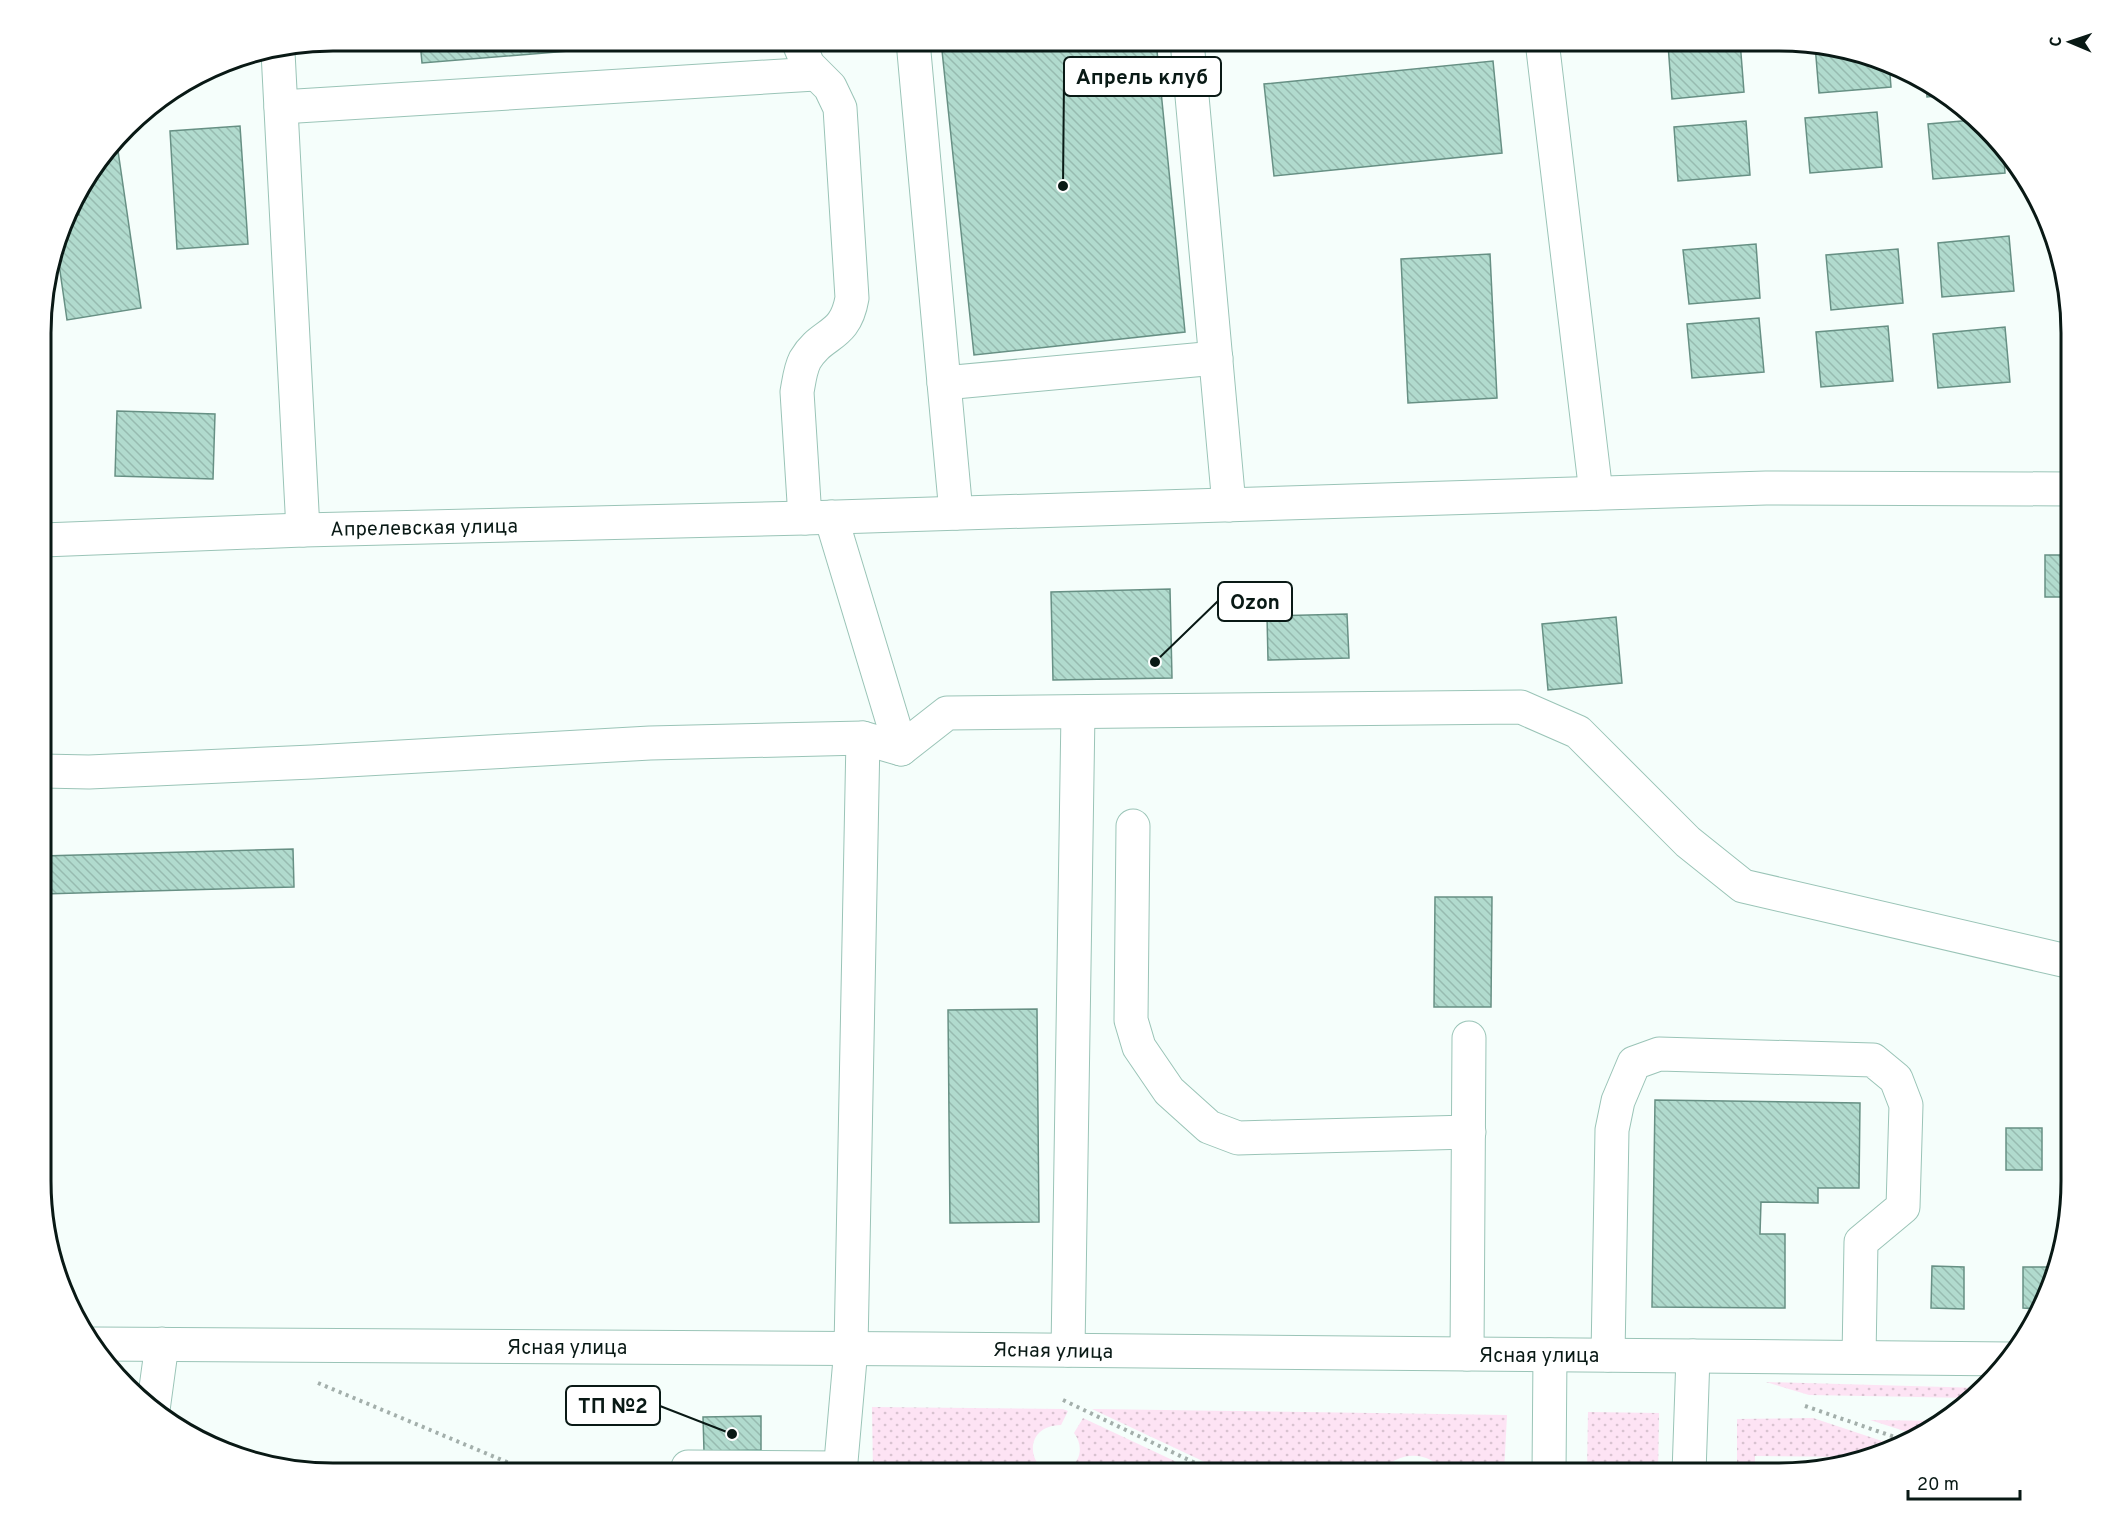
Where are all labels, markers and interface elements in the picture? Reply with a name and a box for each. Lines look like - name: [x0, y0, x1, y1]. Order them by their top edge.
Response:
- north arrow: [2040, 12, 2100, 72]
- text: С: [2047, 36, 2067, 47]
- callout: Апрель клуб: [1064, 57, 1221, 96]
- text: Апрель клуб: [1076, 65, 1208, 92]
- street label: Апрелевская улица: [330, 514, 518, 544]
- callout: Ozon: [1218, 582, 1292, 621]
- text: Ozon: [1230, 590, 1280, 617]
- street label: Ясная улица: [507, 1336, 627, 1362]
- street label: Ясная улица: [993, 1338, 1113, 1366]
- street label: Ясная улица: [1479, 1344, 1599, 1370]
- callout: ТП №2: [566, 1386, 660, 1425]
- text: ТП №2: [578, 1394, 648, 1421]
- scale bar: [1908, 1463, 2020, 1501]
- text: 20 m: [1917, 1474, 1959, 1497]

